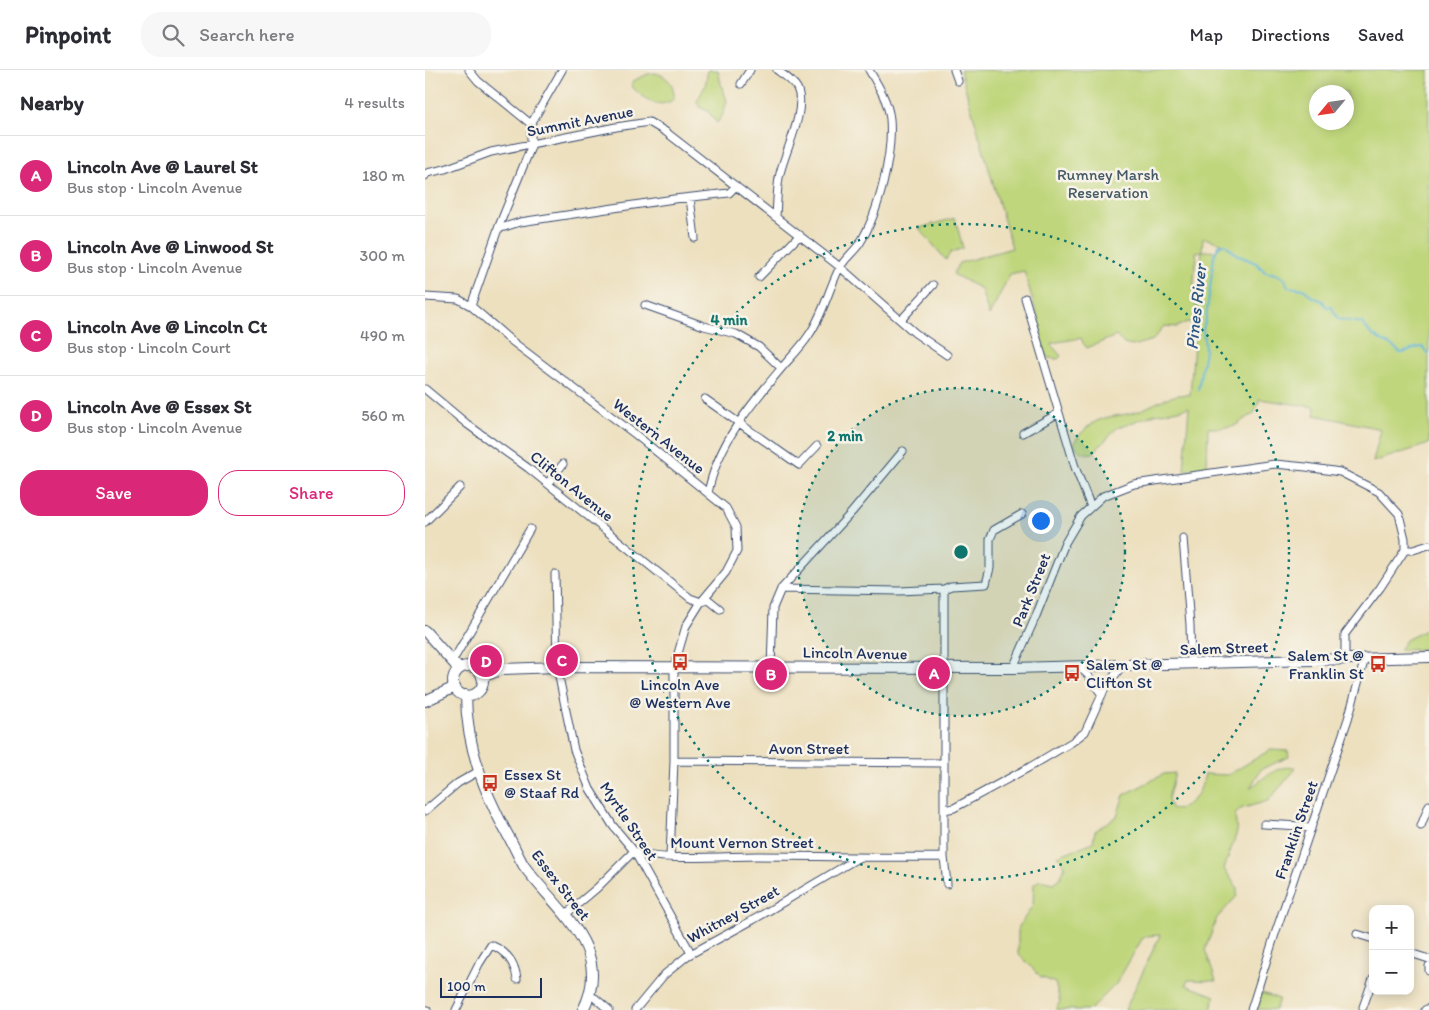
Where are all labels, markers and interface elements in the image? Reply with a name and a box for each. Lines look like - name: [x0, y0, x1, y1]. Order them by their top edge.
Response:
- search box: [141, 12, 491, 57]
- text: Pinpoint: [25, 20, 111, 49]
- icon: search: [159, 21, 187, 49]
- text: Search here: [199, 23, 294, 46]
- text: Map: [1190, 24, 1223, 46]
- text: Directions: [1251, 24, 1330, 46]
- text: Saved: [1358, 24, 1404, 46]
- north arrow: [1309, 85, 1354, 130]
- text: Nearby: [20, 90, 84, 115]
- text: 4 results: [344, 93, 405, 112]
- street label: Summit Avenue: [525, 101, 635, 141]
- text: Lincoln Ave @ Laurel St: [67, 155, 258, 178]
- park label: Rumney Marsh Reservation: [1057, 165, 1160, 202]
- text: A: [31, 166, 41, 185]
- text: 180 m: [362, 166, 405, 185]
- text: Bus stop · Lincoln Avenue: [67, 178, 242, 197]
- text: Lincoln Ave @ Linwood St: [67, 235, 274, 258]
- text: B: [31, 246, 41, 265]
- text: 300 m: [360, 246, 405, 265]
- text: Bus stop · Lincoln Avenue: [67, 258, 242, 277]
- water label: Pines River: [1181, 262, 1212, 351]
- text: 4 min: [711, 311, 748, 329]
- text: Lincoln Ave @ Lincoln Ct: [67, 315, 267, 338]
- text: C: [31, 326, 41, 345]
- text: 490 m: [360, 326, 405, 345]
- text: Bus stop · Lincoln Court: [67, 338, 231, 357]
- street label: Western Avenue: [609, 394, 709, 478]
- text: Lincoln Ave @ Essex St: [67, 395, 252, 418]
- text: D: [31, 406, 41, 425]
- text: 560 m: [361, 406, 405, 425]
- text: Bus stop · Lincoln Avenue: [67, 418, 242, 437]
- text: 2 min: [827, 427, 864, 445]
- street label: Clifton Avenue: [526, 447, 618, 525]
- button: Save: [20, 470, 208, 516]
- button: Share: [218, 470, 405, 516]
- your location: [1028, 508, 1054, 534]
- centre of rings: [952, 543, 970, 561]
- street label: Park Street: [1008, 550, 1054, 630]
- street label: Salem Street: [1179, 637, 1269, 659]
- pin: C: [546, 641, 578, 679]
- pin: D: [470, 642, 502, 680]
- street label: Lincoln Avenue: [802, 643, 908, 663]
- place label: Salem St @ Franklin St: [1287, 646, 1364, 683]
- bus stop icon: Lincoln Ave @ Western Ave: [670, 652, 690, 672]
- pin: A: [918, 654, 950, 692]
- bus stop icon: Salem St @ Franklin St: [1368, 654, 1388, 674]
- pin: B: [755, 655, 787, 693]
- place label: Salem St @ Clifton St: [1086, 655, 1163, 692]
- bus stop icon: Salem St @ Clifton St: [1062, 663, 1082, 683]
- place label: Lincoln Ave @ Western Ave: [629, 675, 731, 712]
- street label: Avon Street: [769, 739, 849, 758]
- place label: Essex St @ Staaf Rd: [504, 765, 579, 802]
- bus stop icon: Essex St @ Staaf Rd: [480, 773, 500, 793]
- street label: Myrtle Street: [596, 778, 662, 864]
- street label: Franklin Street: [1270, 778, 1322, 882]
- street label: Mount Vernon Street: [670, 833, 814, 852]
- street label: Essex Street: [527, 846, 595, 924]
- street label: Whitney Street: [683, 881, 783, 947]
- map controls: [1369, 905, 1414, 995]
- button: +: [1369, 905, 1414, 950]
- button: −: [1369, 950, 1414, 995]
- scale bar: [440, 975, 543, 998]
- text: 100 m: [447, 978, 486, 995]

